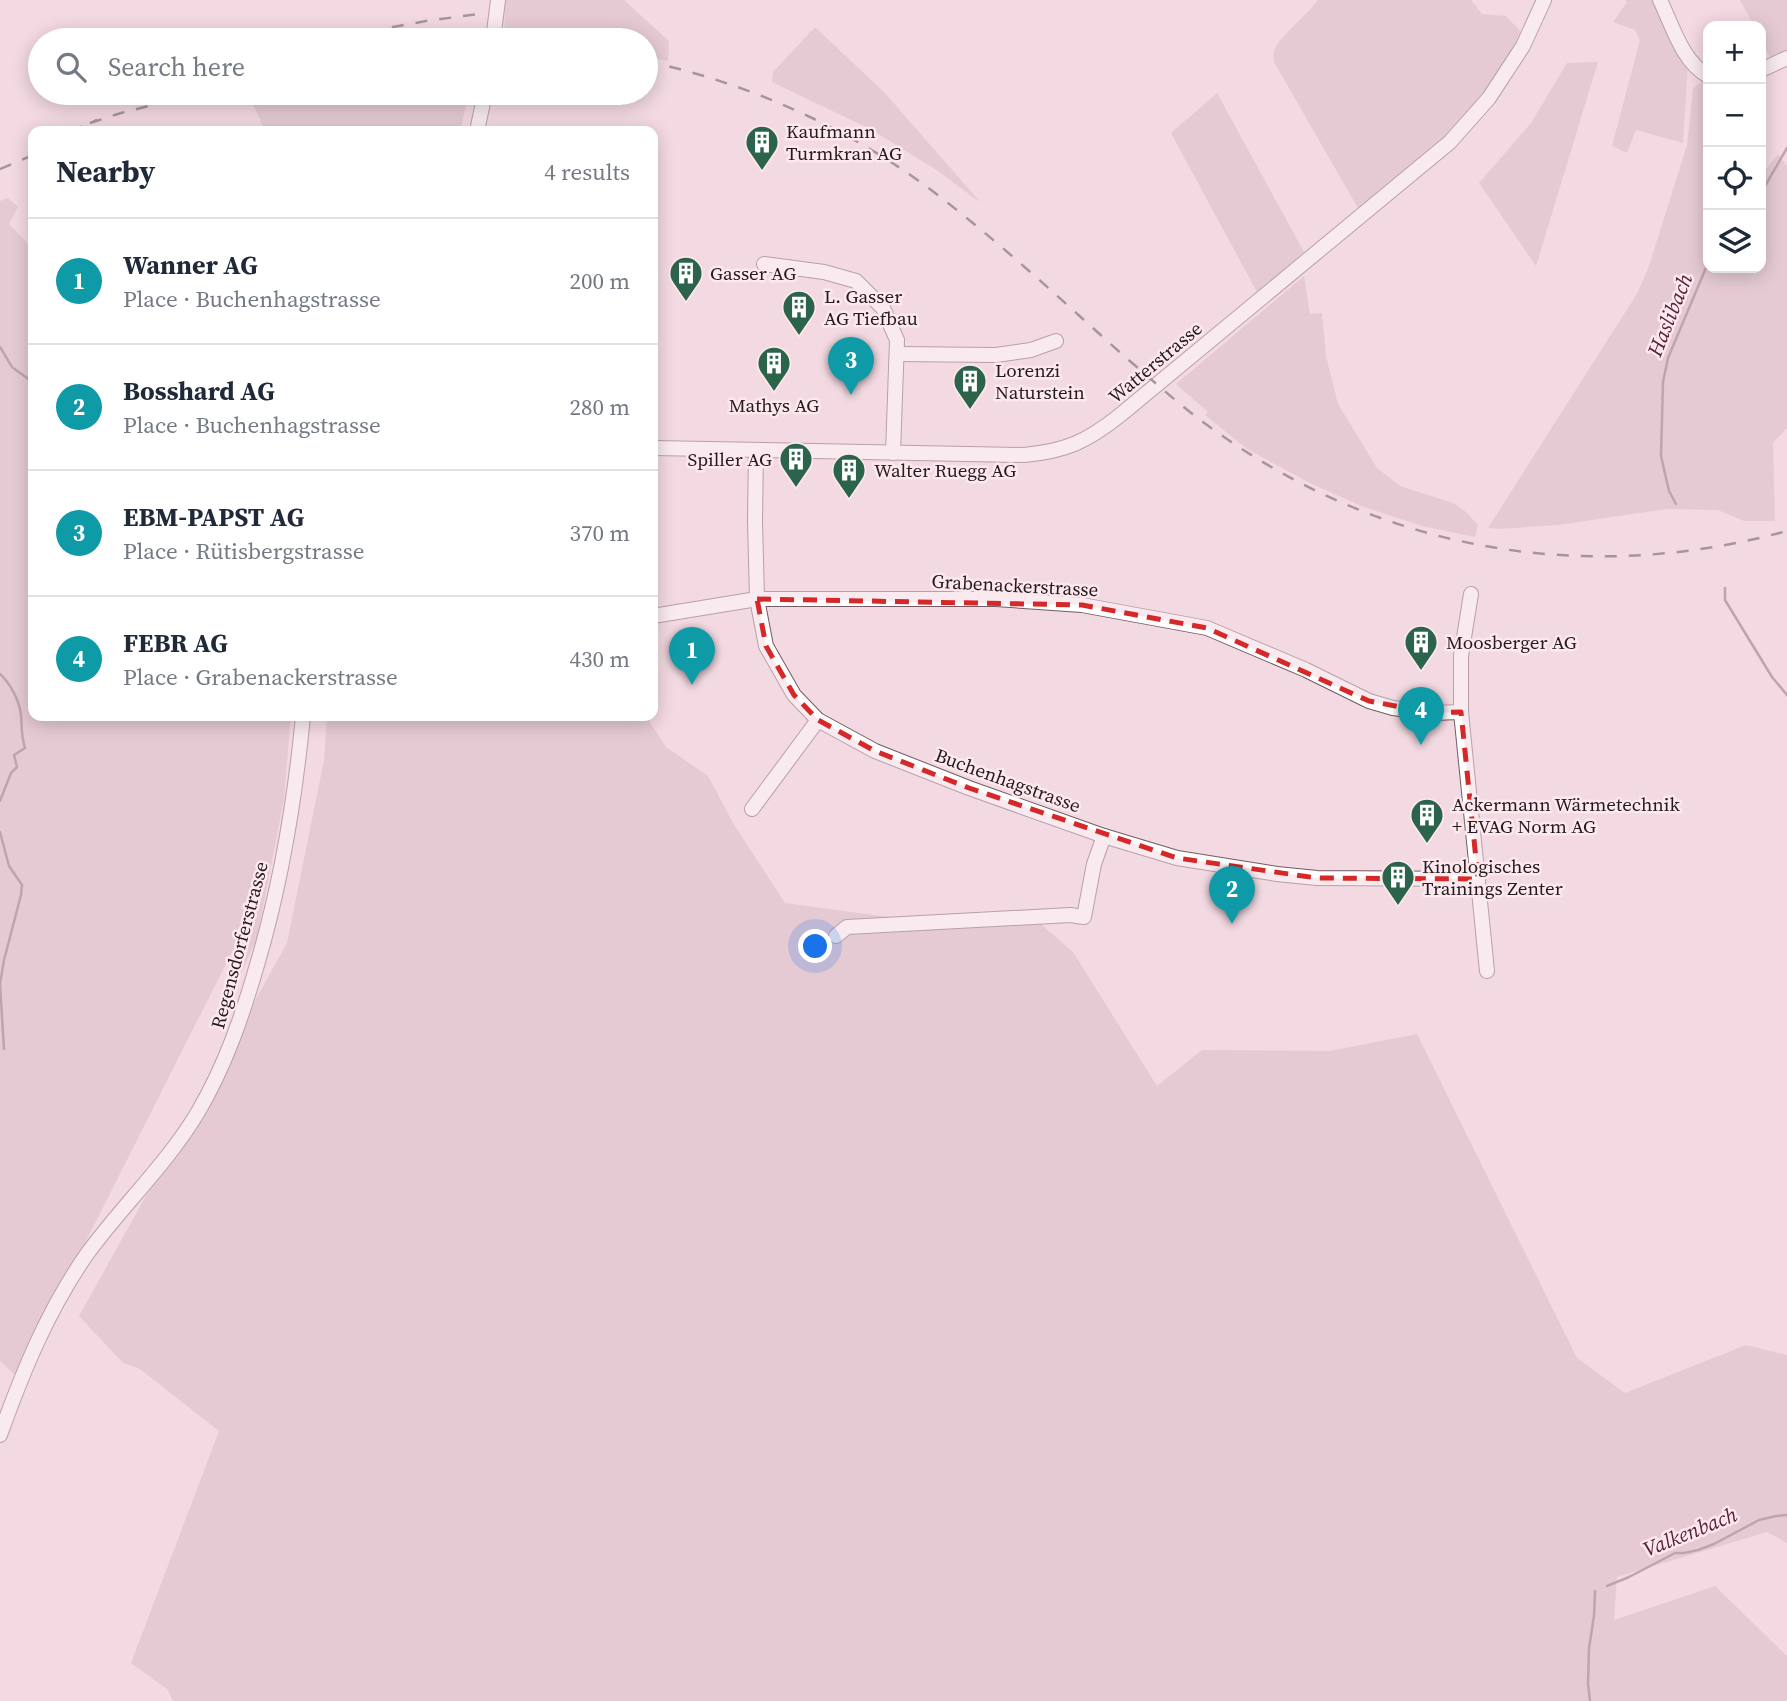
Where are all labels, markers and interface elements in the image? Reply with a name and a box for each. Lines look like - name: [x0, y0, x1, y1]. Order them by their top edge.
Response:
- map controls: [1703, 21, 1766, 273]
- button: +: [1703, 21, 1766, 84]
- search box: [28, 28, 658, 105]
- icon: search: [52, 48, 90, 86]
- text: Search here: [108, 49, 245, 85]
- button: −: [1703, 84, 1766, 147]
- place label: Kaufmann Turmkran AG: [786, 118, 902, 166]
- building icon: Kaufmann Turmkran AG: [743, 123, 781, 172]
- button: locate: [1703, 147, 1766, 210]
- text: Nearby: [56, 151, 155, 192]
- text: 4 results: [544, 156, 630, 188]
- button: layers: [1703, 210, 1766, 273]
- text: Wanner AG: [123, 247, 258, 283]
- building icon: Gasser AG: [667, 254, 705, 303]
- place label: Gasser AG: [710, 260, 796, 286]
- text: 1: [73, 265, 85, 297]
- text: 200 m: [569, 265, 630, 297]
- water label: Haslibach: [1639, 269, 1699, 361]
- text: Place · Buchenhagstrasse: [123, 283, 381, 315]
- place label: L. Gasser AG Tiefbau: [824, 283, 918, 331]
- building icon: L. Gasser AG Tiefbau: [780, 288, 818, 337]
- street label: Watterstrasse: [1103, 315, 1207, 409]
- pin: 3: [828, 337, 874, 395]
- building icon: Mathys AG: [755, 344, 793, 393]
- place label: Lorenzi Naturstein: [995, 357, 1085, 405]
- building icon: Lorenzi Naturstein: [951, 362, 989, 411]
- text: Bosshard AG: [123, 373, 275, 409]
- text: 2: [73, 391, 85, 423]
- text: 280 m: [569, 391, 630, 423]
- place label: Mathys AG: [729, 392, 819, 418]
- text: Place · Buchenhagstrasse: [123, 409, 381, 441]
- building icon: Spiller AG: [777, 440, 815, 489]
- place label: Spiller AG: [687, 446, 772, 472]
- building icon: Walter Ruegg AG: [830, 451, 868, 500]
- place label: Walter Ruegg AG: [874, 457, 1016, 483]
- text: EBM-PAPST AG: [123, 499, 304, 535]
- text: 3: [73, 517, 85, 549]
- text: 370 m: [569, 517, 630, 549]
- text: Place · Rütisbergstrasse: [123, 535, 364, 567]
- street label: Grabenackerstrasse: [931, 568, 1099, 602]
- building icon: Moosberger AG: [1402, 623, 1440, 672]
- text: FEBR AG: [123, 625, 228, 661]
- pin: 1: [669, 627, 715, 685]
- place label: Moosberger AG: [1446, 629, 1577, 655]
- text: 4: [73, 643, 85, 675]
- text: 430 m: [569, 643, 630, 675]
- text: Place · Grabenackerstrasse: [123, 661, 398, 693]
- pin: 4: [1398, 687, 1444, 745]
- street label: Buchenhagstrasse: [932, 742, 1084, 818]
- place label: Ackermann Wärmetechnik + EVAG Norm AG: [1452, 791, 1681, 839]
- building icon: Ackermann Wärmetechnik + EVAG Norm AG: [1408, 796, 1446, 845]
- place label: Kinologisches Trainings Zenter: [1422, 853, 1563, 901]
- street label: Regensdorferstrasse: [204, 858, 274, 1032]
- building icon: Kinologisches Trainings Zenter: [1379, 858, 1417, 907]
- pin: 2: [1209, 866, 1255, 924]
- your location: [798, 929, 832, 963]
- water label: Valkenbach: [1638, 1499, 1742, 1564]

